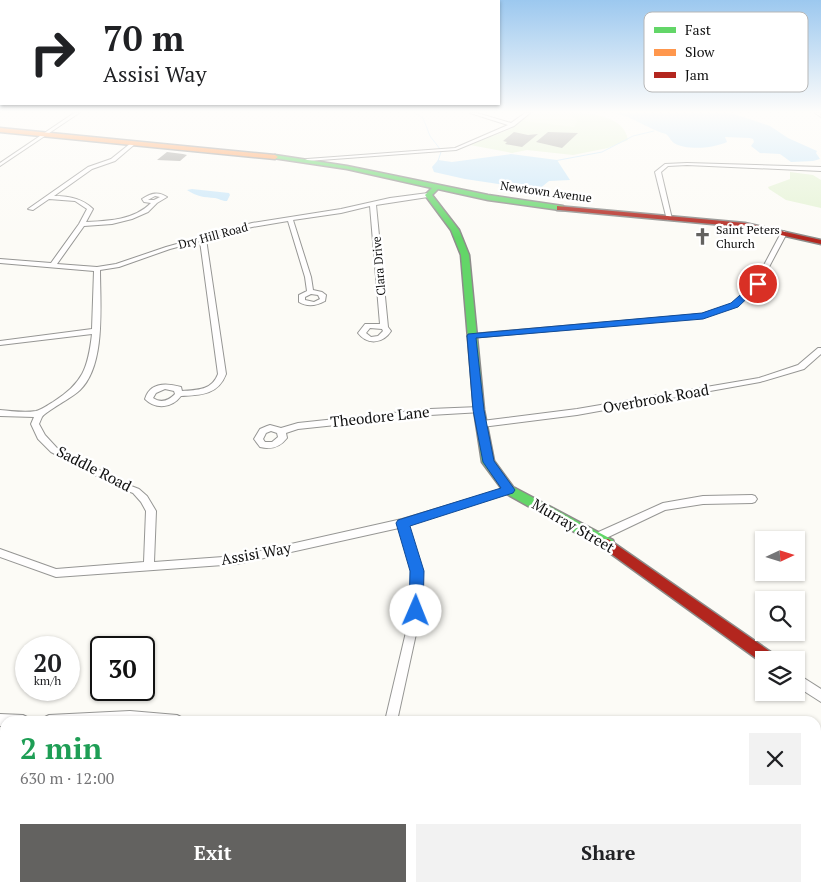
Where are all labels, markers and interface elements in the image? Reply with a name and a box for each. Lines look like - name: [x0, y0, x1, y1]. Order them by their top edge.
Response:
- legend: [644, 12, 808, 92]
- text: 70 m: [103, 15, 184, 61]
- icon: right: [20, 20, 85, 85]
- text: Fast: [685, 20, 712, 39]
- text: Slow: [685, 42, 715, 61]
- text: Assisi Way: [103, 59, 207, 88]
- text: Jam: [685, 65, 709, 84]
- street label: Newtown Avenue: [499, 178, 593, 205]
- street label: Dry Hill Road: [176, 219, 250, 252]
- place label: Saint Peters Church: [716, 222, 780, 251]
- church icon: Saint Peters Church: [692, 227, 712, 247]
- street label: Clara Drive: [368, 236, 389, 296]
- pin: [737, 263, 779, 305]
- icon: arrive: [744, 270, 772, 298]
- street label: Overbrook Road: [601, 379, 710, 417]
- street label: Theodore Lane: [329, 401, 431, 431]
- street label: Saddle Road: [54, 441, 135, 496]
- street label: Murray Street: [529, 493, 619, 557]
- north arrow: [755, 531, 805, 581]
- map controls: [755, 531, 805, 701]
- street label: Assisi Way: [219, 537, 293, 569]
- position arrow: [389, 584, 441, 636]
- button: search: [755, 591, 805, 641]
- speed limit sign: 30: [90, 636, 155, 701]
- text: 20: [33, 646, 62, 679]
- button: layers: [755, 651, 805, 701]
- text: km/h: [34, 673, 61, 688]
- text: 2 min: [20, 728, 102, 768]
- button: close: [749, 733, 801, 785]
- text: 630 m · 12:00: [20, 767, 114, 789]
- button: Exit: [20, 824, 406, 882]
- button: Share: [416, 824, 801, 882]

